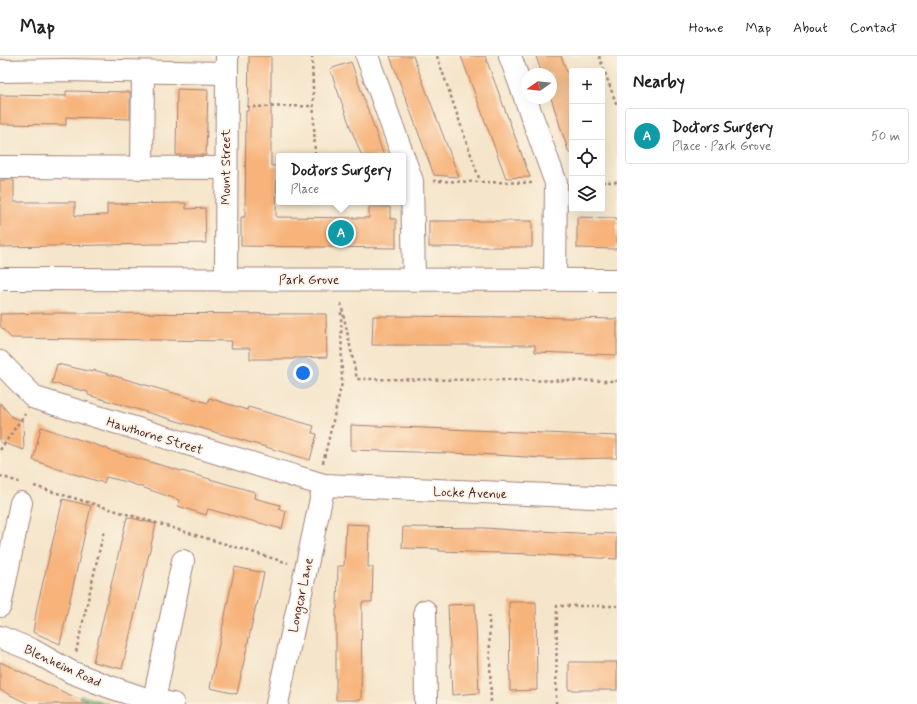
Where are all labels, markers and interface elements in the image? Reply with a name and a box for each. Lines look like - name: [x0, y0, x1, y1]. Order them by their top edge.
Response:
- text: Map: [20, 15, 55, 40]
- text: Home: [689, 19, 723, 37]
- text: Map: [745, 19, 771, 37]
- text: About: [793, 19, 828, 37]
- text: Contact: [850, 19, 897, 37]
- north arrow: [521, 68, 557, 104]
- map controls: [569, 68, 605, 212]
- button: +: [569, 68, 605, 104]
- text: Nearby: [633, 71, 685, 93]
- button: −: [569, 104, 605, 140]
- text: Doctors Surgery: [672, 118, 773, 138]
- text: A: [643, 128, 651, 145]
- text: 50 m: [871, 128, 900, 145]
- street label: Mount Street: [218, 129, 235, 205]
- text: Place · Park Grove: [672, 138, 771, 155]
- button: locate: [569, 140, 605, 176]
- popup: [276, 153, 406, 205]
- text: Doctors Surgery: [290, 161, 392, 181]
- button: layers: [569, 176, 605, 212]
- text: Place: [290, 181, 319, 198]
- pin: A: [328, 218, 354, 248]
- street label: Park Grove: [279, 272, 339, 289]
- your location: [293, 363, 313, 383]
- street label: Hawthorne Street: [104, 414, 205, 459]
- street label: Locke Avenue: [433, 484, 507, 503]
- street label: Longcar Lane: [285, 556, 319, 634]
- street label: Blenheim Road: [21, 641, 104, 692]

